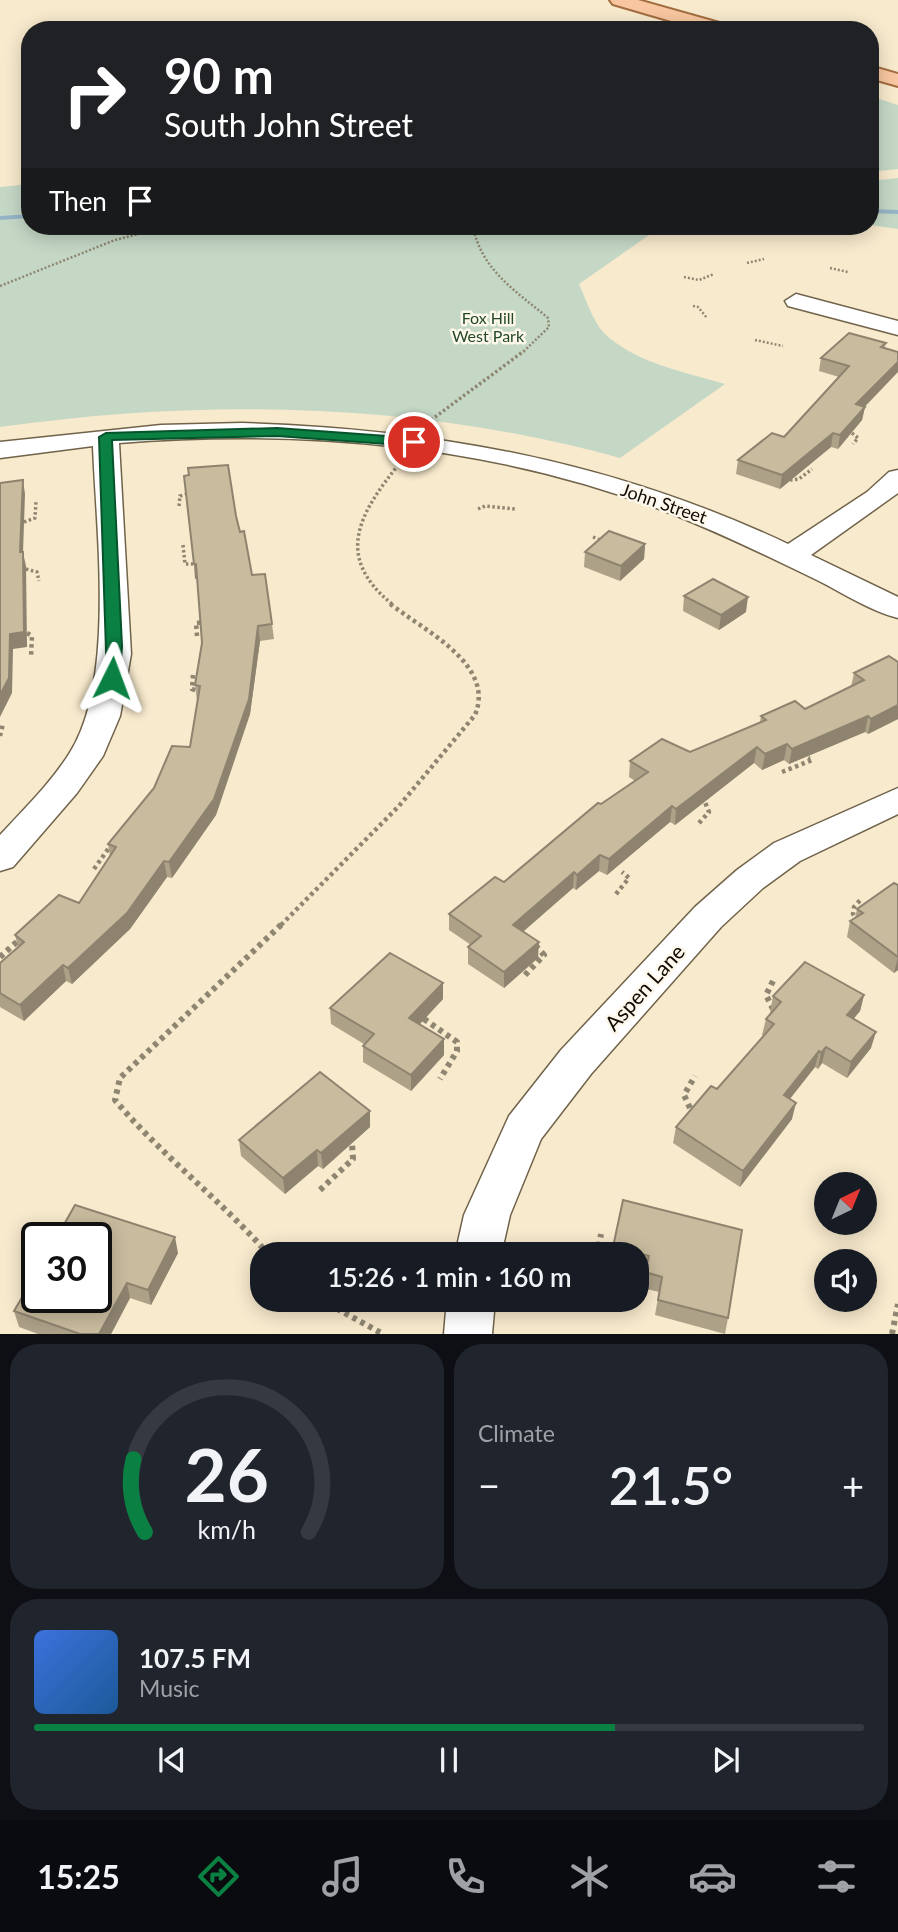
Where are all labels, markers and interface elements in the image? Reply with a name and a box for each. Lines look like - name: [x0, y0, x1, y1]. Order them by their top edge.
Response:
- text: 90 m: [164, 46, 274, 104]
- icon: right: [49, 49, 140, 140]
- text: South John Street: [164, 105, 413, 144]
- icon: arrive: [121, 182, 159, 220]
- text: Then: [49, 185, 107, 217]
- park label: Fox Hill West Park: [452, 308, 525, 345]
- pin: [384, 412, 444, 472]
- icon: arrive: [395, 423, 433, 461]
- street label: John Street: [618, 478, 710, 528]
- position arrow: [75, 641, 149, 715]
- street label: Aspen Lane: [599, 939, 689, 1035]
- north arrow: [814, 1172, 877, 1236]
- map controls: [814, 1172, 877, 1312]
- speed limit sign: 30: [21, 1222, 112, 1313]
- button: sound: [814, 1249, 877, 1312]
- text: 15:26 · 1 min · 160 m: [327, 1261, 572, 1293]
- text: Climate: [478, 1419, 555, 1447]
- text: 26: [185, 1431, 269, 1519]
- text: 21.5°: [609, 1454, 733, 1516]
- text: −: [478, 1462, 500, 1508]
- text: +: [842, 1462, 864, 1508]
- text: km/h: [198, 1514, 256, 1544]
- text: 107.5 FM: [139, 1642, 251, 1674]
- text: Music: [139, 1674, 199, 1702]
- icon: previous: [153, 1741, 191, 1779]
- icon: pause: [430, 1741, 468, 1779]
- icon: next: [707, 1741, 745, 1779]
- icon: directions: [194, 1852, 243, 1901]
- icon: music: [318, 1852, 367, 1901]
- icon: phone: [441, 1852, 490, 1901]
- icon: climate: [565, 1852, 614, 1901]
- icon: car: [688, 1852, 737, 1901]
- icon: filters: [812, 1852, 861, 1901]
- text: 15:25: [37, 1857, 120, 1896]

